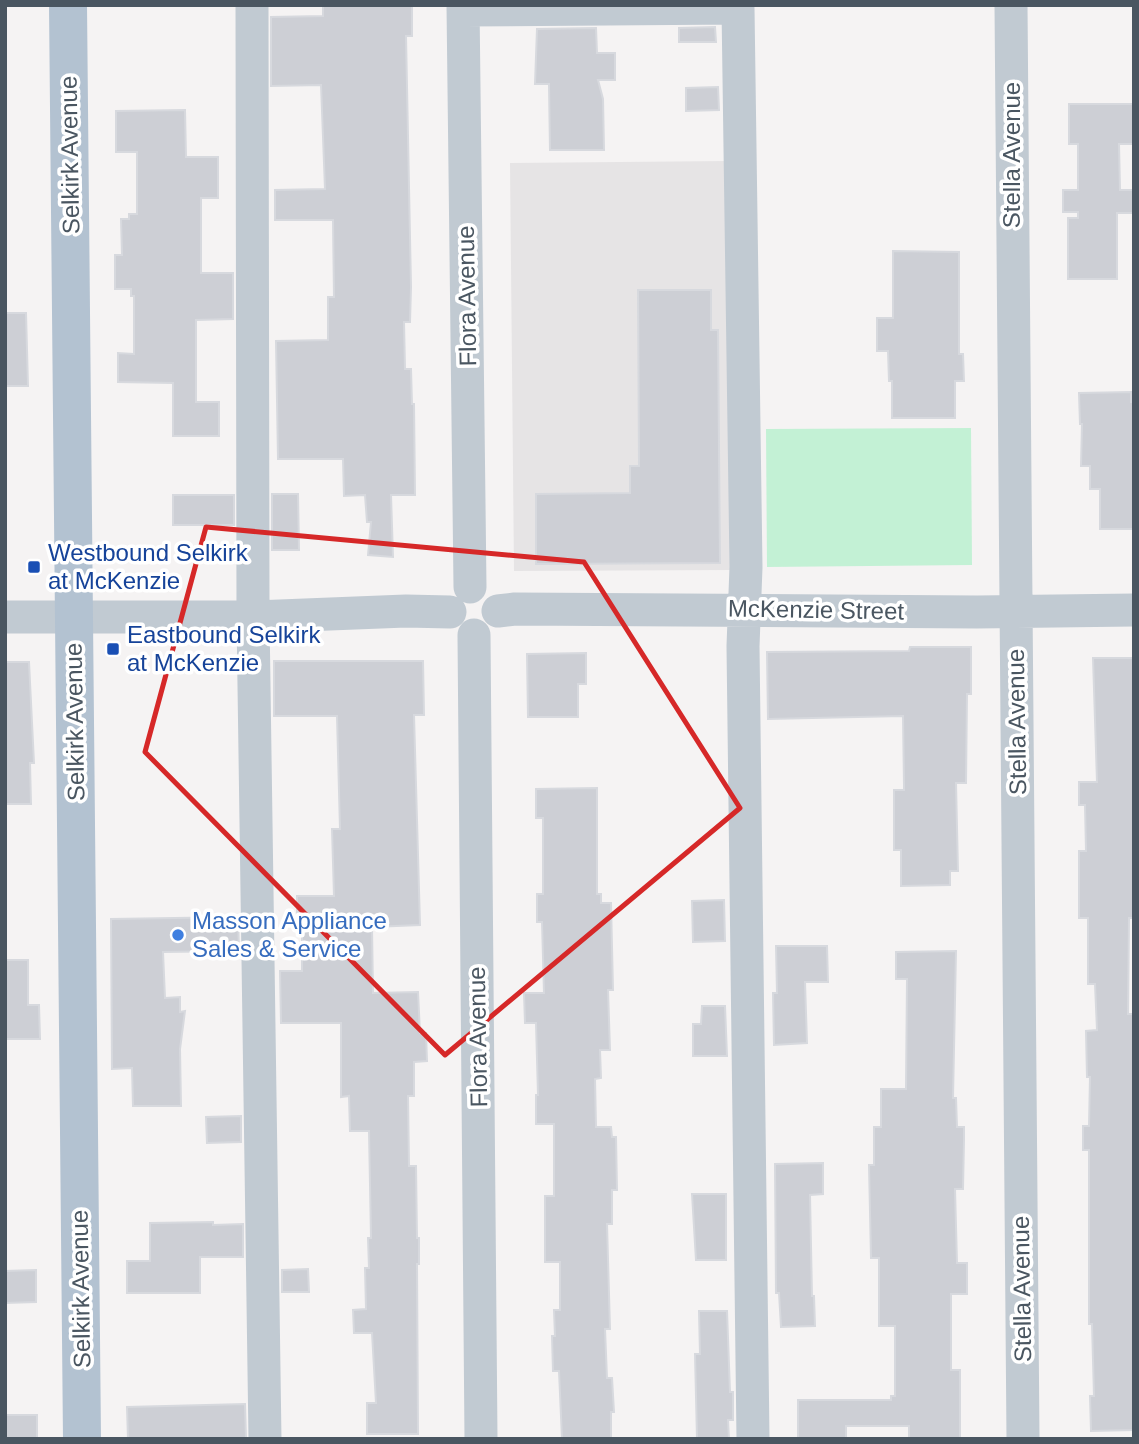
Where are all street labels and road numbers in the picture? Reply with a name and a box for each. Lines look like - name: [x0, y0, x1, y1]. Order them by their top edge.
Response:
- street label: Selkirk Avenue: [55, 76, 84, 234]
- street label: Stella Avenue: [998, 82, 1025, 228]
- street label: Flora Avenue: [452, 225, 481, 367]
- street label: McKenzie Street: [728, 594, 905, 625]
- street label: Selkirk Avenue: [60, 643, 89, 801]
- street label: Stella Avenue: [1002, 649, 1031, 795]
- street label: Flora Avenue: [463, 966, 492, 1108]
- street label: Selkirk Avenue: [66, 1210, 95, 1368]
- street label: Stella Avenue: [1007, 1216, 1036, 1362]

